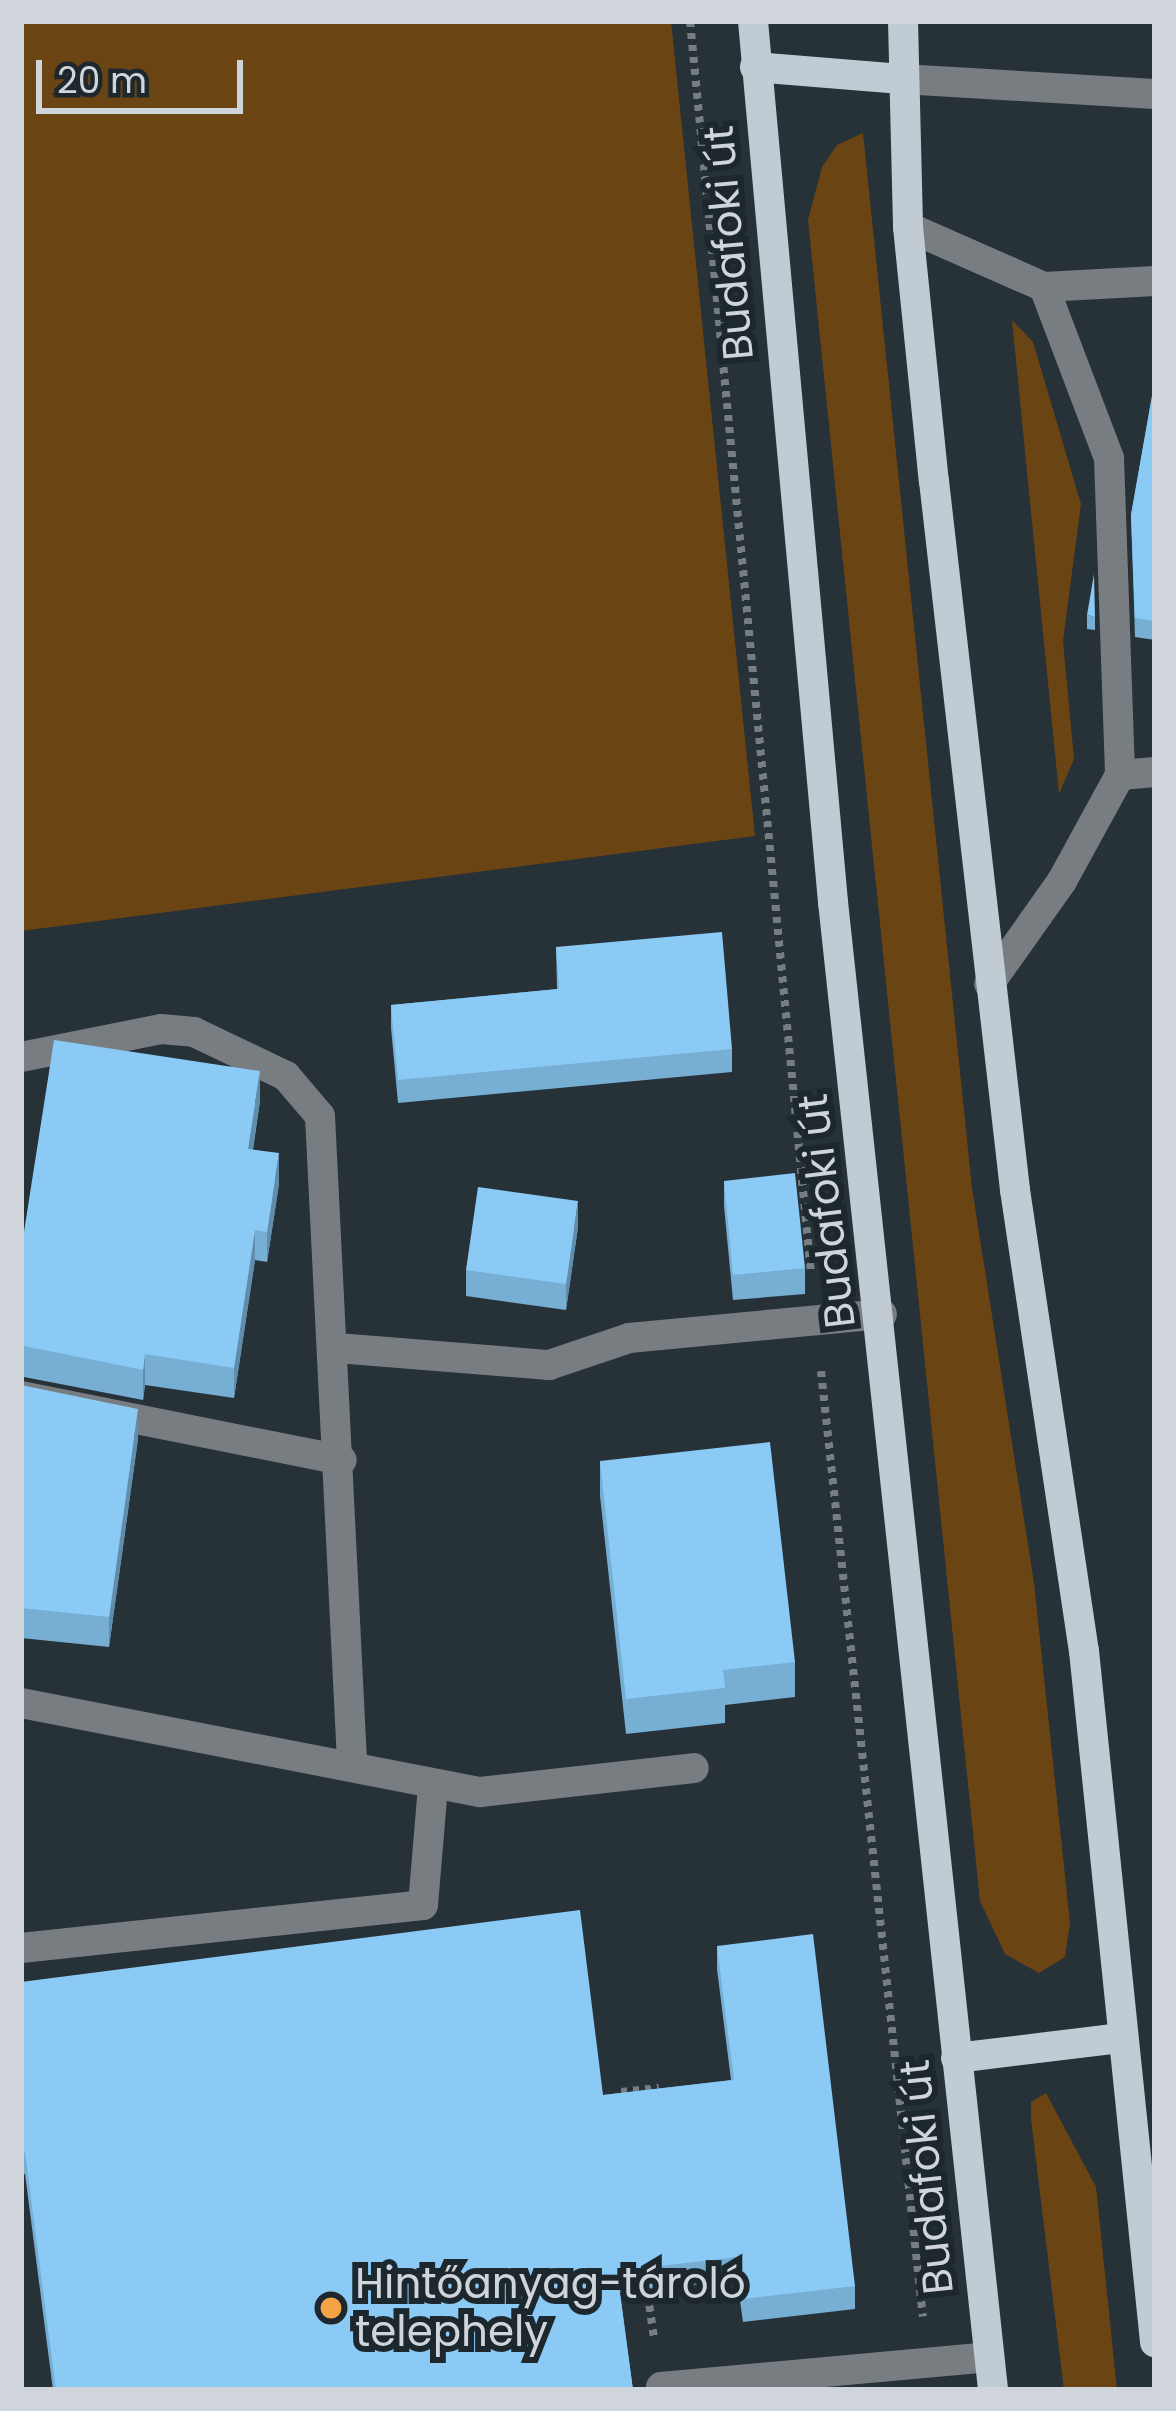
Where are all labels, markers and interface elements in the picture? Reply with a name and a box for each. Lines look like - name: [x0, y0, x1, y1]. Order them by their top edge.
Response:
- scale bar: [42, 36, 249, 110]
- text: 20 m: [57, 55, 147, 106]
- street label: Budafoki út: [694, 124, 764, 362]
- street label: Budafoki út: [788, 1091, 866, 1331]
- street label: Budafoki út: [890, 2057, 964, 2297]
- place label: Hintőanyag-tároló telephely: [355, 2259, 746, 2358]
- marker: Hintőanyag-tároló telephely: [318, 2295, 344, 2321]

